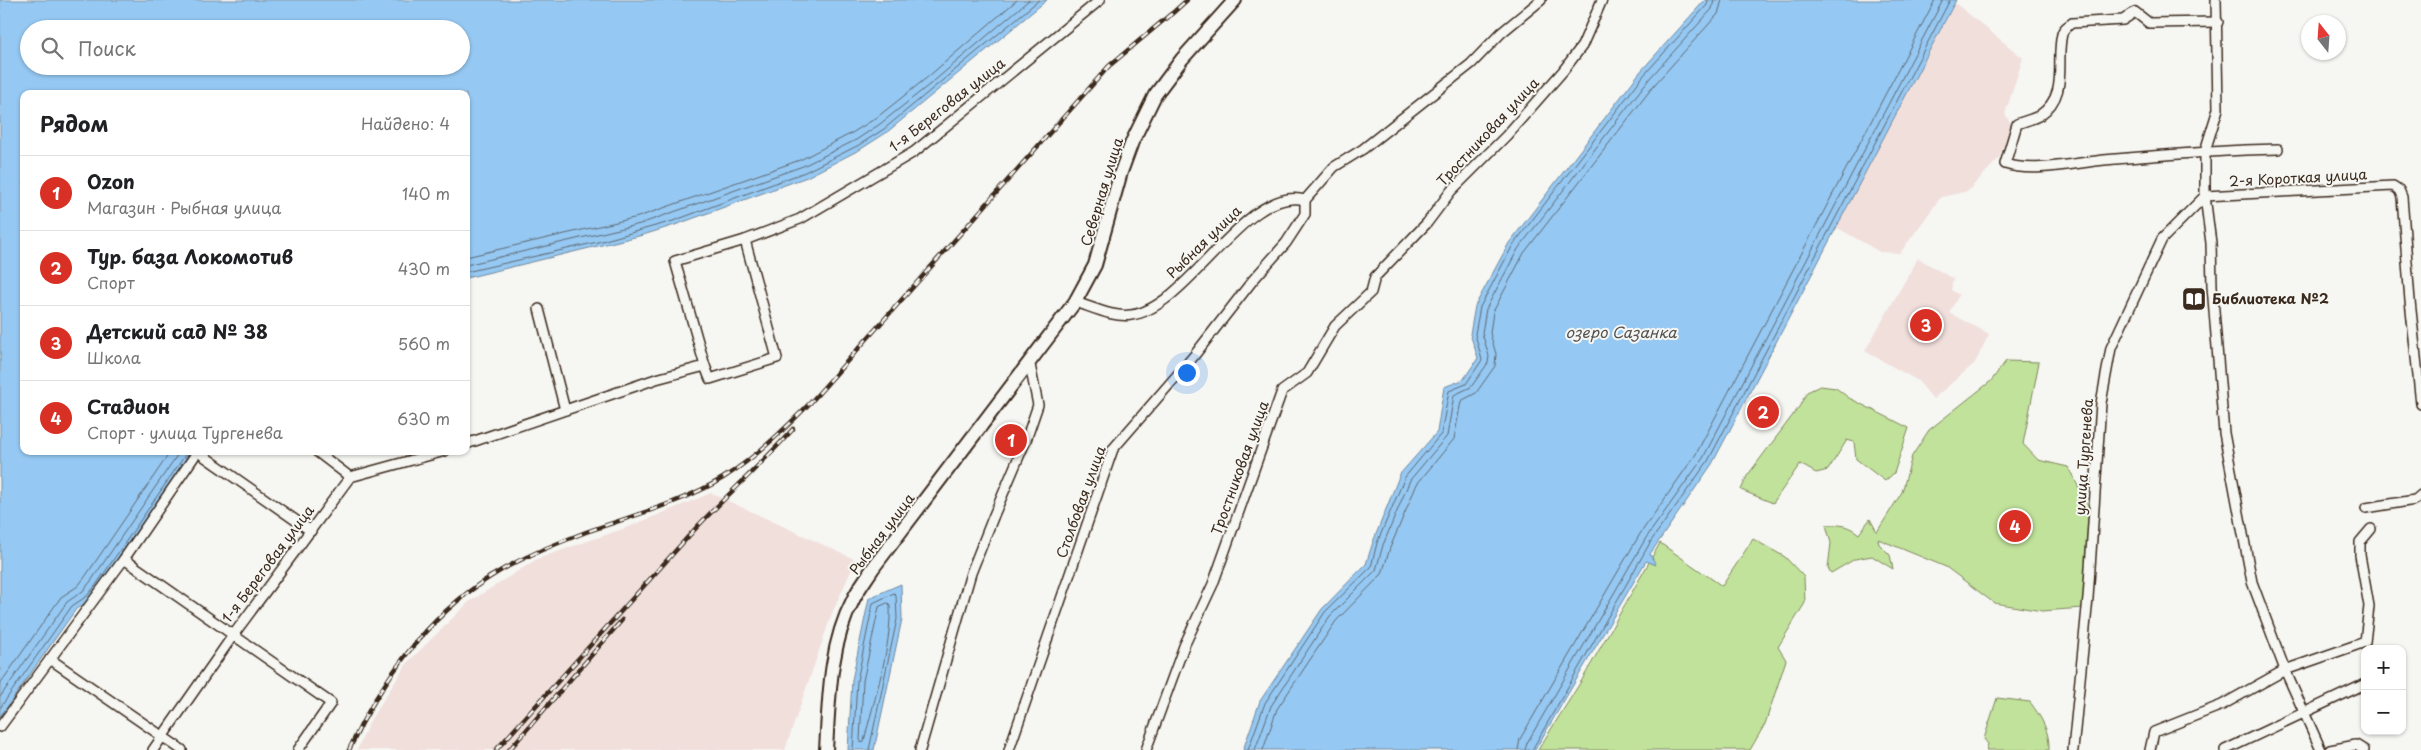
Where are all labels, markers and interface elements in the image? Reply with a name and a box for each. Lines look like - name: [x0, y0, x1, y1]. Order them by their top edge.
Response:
- north arrow: [2301, 15, 2346, 60]
- search box: [20, 20, 470, 75]
- icon: search: [38, 34, 66, 62]
- text: Поиск: [78, 34, 136, 62]
- street label: 1-я Береговая улица: [884, 52, 1009, 157]
- street label: Тростниковая улица: [1432, 73, 1544, 191]
- text: Рядом: [40, 107, 108, 139]
- text: Найдено: 4: [361, 111, 450, 135]
- street label: Северная улица: [1075, 135, 1128, 249]
- street label: 2-я Короткая улица: [2228, 163, 2368, 192]
- text: Ozon: [87, 167, 135, 195]
- text: 1: [52, 181, 60, 205]
- text: 140 m: [402, 181, 450, 205]
- text: Магазин · Рыбная улица: [87, 195, 281, 219]
- street label: Рыбная улица: [1161, 200, 1246, 283]
- text: Тур. база Локомотив: [87, 242, 293, 270]
- text: 2: [50, 256, 62, 280]
- text: 430 m: [398, 256, 450, 280]
- text: Спорт: [87, 270, 135, 294]
- library icon: Библиотека №2: [2181, 286, 2207, 312]
- place label: Библиотека №2: [2212, 288, 2329, 309]
- pin: 3: [1910, 306, 1942, 344]
- text: Детский сад № 38: [87, 317, 268, 345]
- water label: озеро Сазанка: [1565, 320, 1677, 343]
- text: 3: [51, 331, 61, 355]
- text: 560 m: [398, 331, 450, 355]
- text: Школа: [87, 345, 141, 369]
- your location: [1174, 360, 1200, 386]
- text: Стадион: [87, 392, 170, 420]
- pin: 2: [1747, 393, 1779, 431]
- street label: Тростниковая улица: [1205, 398, 1274, 538]
- street label: улица Тургенева: [2069, 398, 2098, 516]
- text: 4: [51, 406, 61, 430]
- text: 630 m: [397, 406, 450, 430]
- text: Спорт · улица Тургенева: [87, 420, 283, 444]
- pin: 1: [995, 421, 1027, 459]
- street label: Столбовая улица: [1050, 443, 1111, 561]
- street label: Рыбная улица: [844, 488, 919, 579]
- street label: 1-я Береговая улица: [216, 500, 319, 627]
- pin: 4: [1999, 507, 2031, 545]
- map controls: [2361, 645, 2406, 735]
- button: +: [2361, 645, 2406, 690]
- button: −: [2361, 690, 2406, 735]

